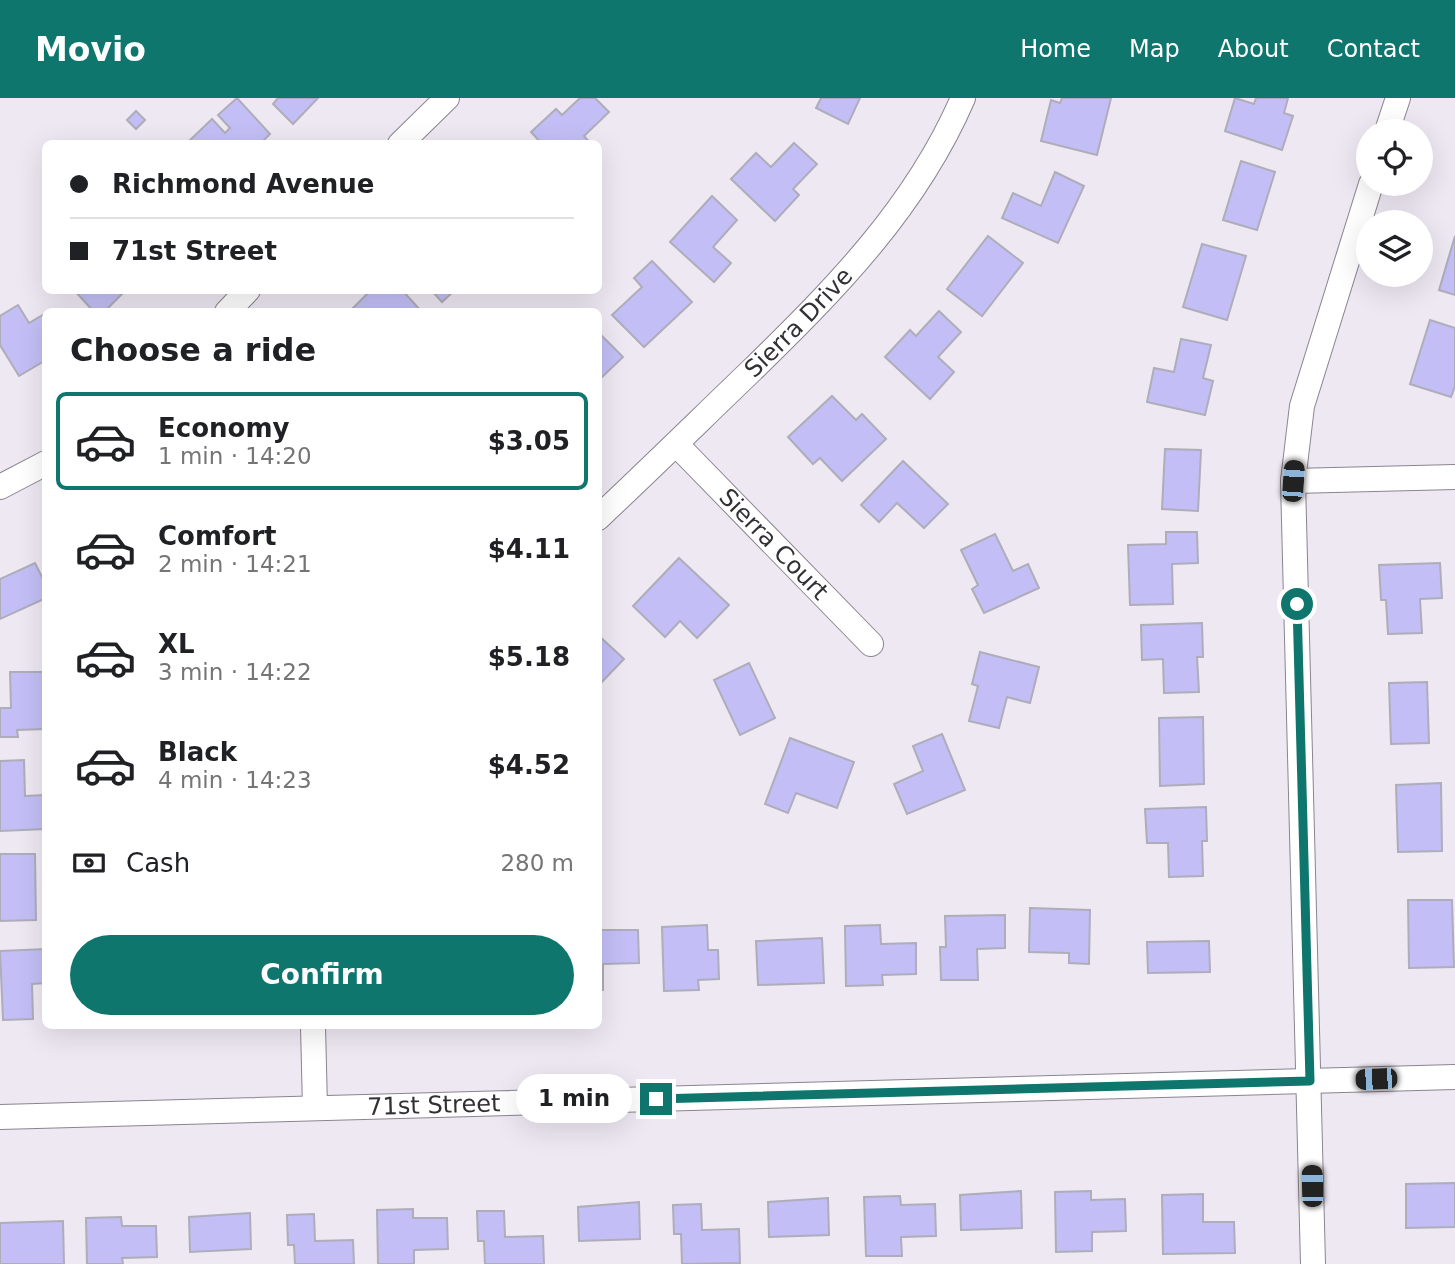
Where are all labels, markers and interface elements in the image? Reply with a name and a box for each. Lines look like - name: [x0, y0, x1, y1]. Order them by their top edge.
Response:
- text: Movio: [35, 30, 146, 69]
- text: Home: [1020, 35, 1091, 63]
- text: Map: [1129, 35, 1180, 63]
- text: About: [1218, 35, 1289, 63]
- text: Contact: [1327, 35, 1420, 63]
- map controls: [1356, 119, 1433, 287]
- button: locate: [1356, 119, 1433, 196]
- text: Richmond Avenue: [112, 169, 374, 199]
- button: layers: [1356, 210, 1433, 287]
- text: 71st Street: [112, 236, 277, 266]
- street label: Sierra Drive: [739, 262, 858, 383]
- text: Choose a ride: [70, 331, 316, 369]
- icon: car: [74, 410, 137, 473]
- text: Economy: [158, 413, 289, 443]
- text: $3.05: [488, 426, 570, 456]
- text: 1 min · 14:20: [158, 443, 312, 469]
- car: [1282, 459, 1305, 503]
- street label: Sierra Court: [713, 483, 834, 606]
- icon: car: [74, 518, 137, 581]
- text: Comfort: [158, 521, 276, 551]
- text: $4.11: [488, 534, 570, 564]
- text: 2 min · 14:21: [158, 551, 312, 577]
- route start: [1281, 588, 1313, 620]
- icon: car: [74, 626, 137, 689]
- text: XL: [158, 629, 195, 659]
- text: $5.18: [488, 642, 570, 672]
- text: 3 min · 14:22: [158, 659, 312, 685]
- icon: car: [74, 734, 137, 797]
- text: Black: [158, 737, 237, 767]
- text: $4.52: [488, 750, 570, 780]
- text: 4 min · 14:23: [158, 767, 312, 793]
- icon: cash: [70, 844, 108, 882]
- text: Cash: [126, 848, 190, 878]
- text: 280 m: [500, 850, 574, 876]
- button: Confirm: [70, 935, 574, 1015]
- car: [1355, 1068, 1398, 1090]
- callout: 1 min: [516, 1074, 632, 1124]
- route end: [640, 1083, 672, 1115]
- text: 1 min: [538, 1085, 610, 1111]
- street label: 71st Street: [367, 1089, 501, 1121]
- car: [1302, 1165, 1323, 1207]

